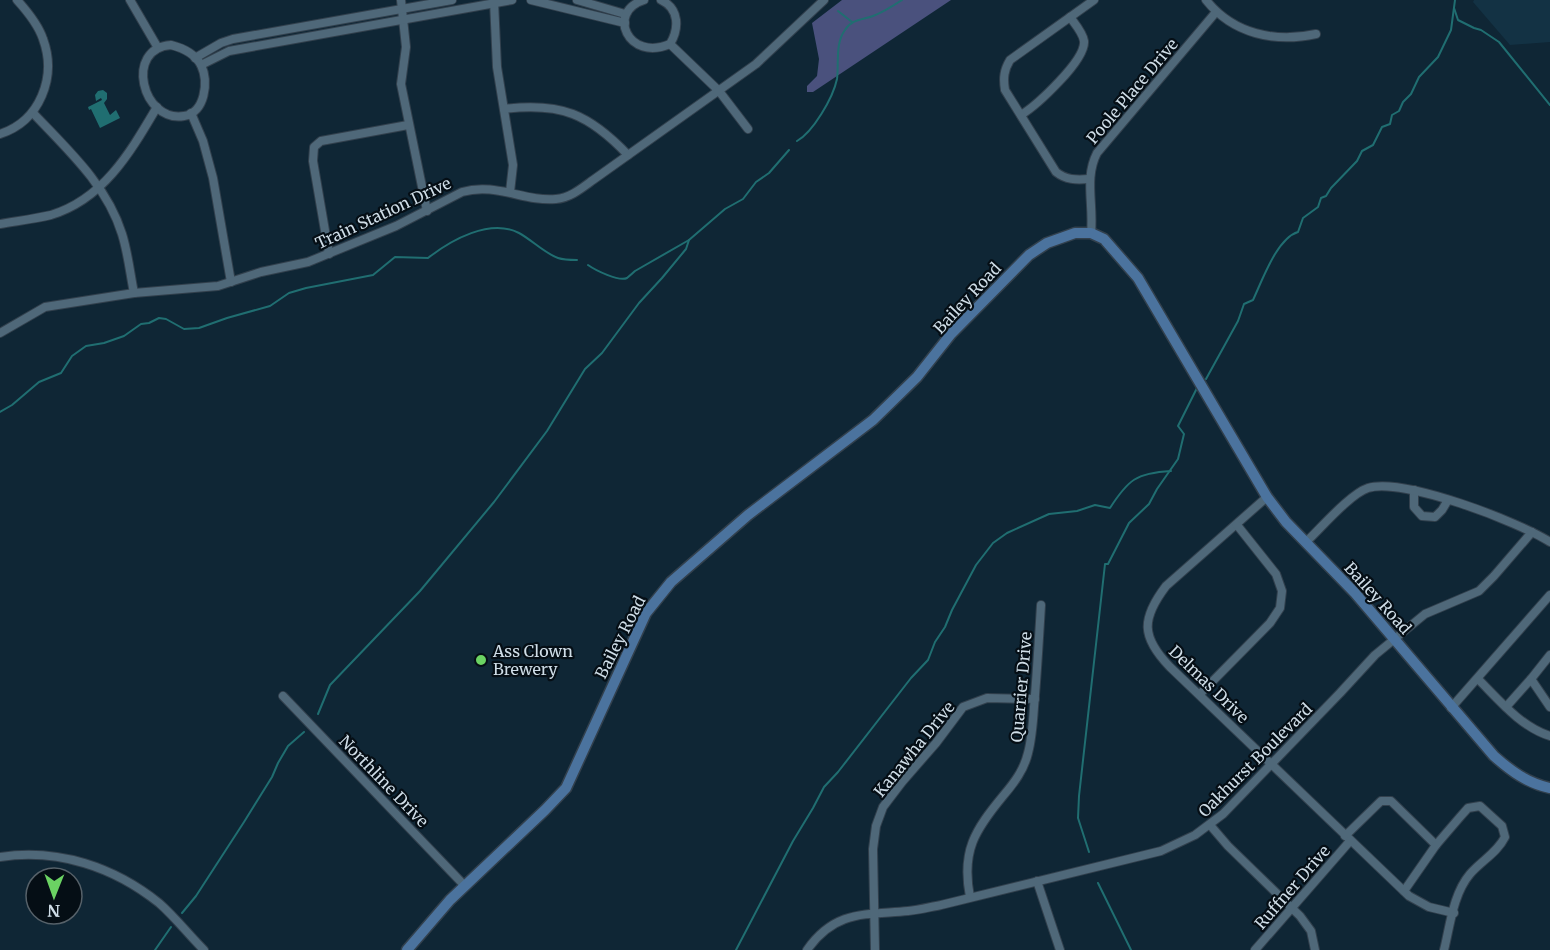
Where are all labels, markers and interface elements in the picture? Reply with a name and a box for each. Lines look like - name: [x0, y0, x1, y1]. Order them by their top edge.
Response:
- street label: Poole Place Drive: [1082, 34, 1182, 148]
- street label: Train Station Drive: [312, 173, 454, 253]
- street label: Bailey Road: [929, 258, 1005, 338]
- street label: Bailey Road: [1340, 558, 1416, 638]
- street label: Bailey Road: [591, 592, 650, 682]
- street label: Quarrier Drive: [1006, 631, 1036, 743]
- place label: Ass Clown Brewery: [492, 641, 573, 679]
- street label: Delmas Drive: [1165, 641, 1253, 727]
- marker: Ass Clown Brewery: [474, 653, 488, 667]
- street label: Kanawha Drive: [869, 697, 959, 801]
- street label: Oakhurst Boulevard: [1194, 699, 1316, 821]
- street label: Northline Drive: [335, 731, 433, 831]
- street label: Ruffner Drive: [1250, 841, 1334, 933]
- north arrow: [24, 866, 84, 926]
- text: N: [47, 901, 60, 921]

